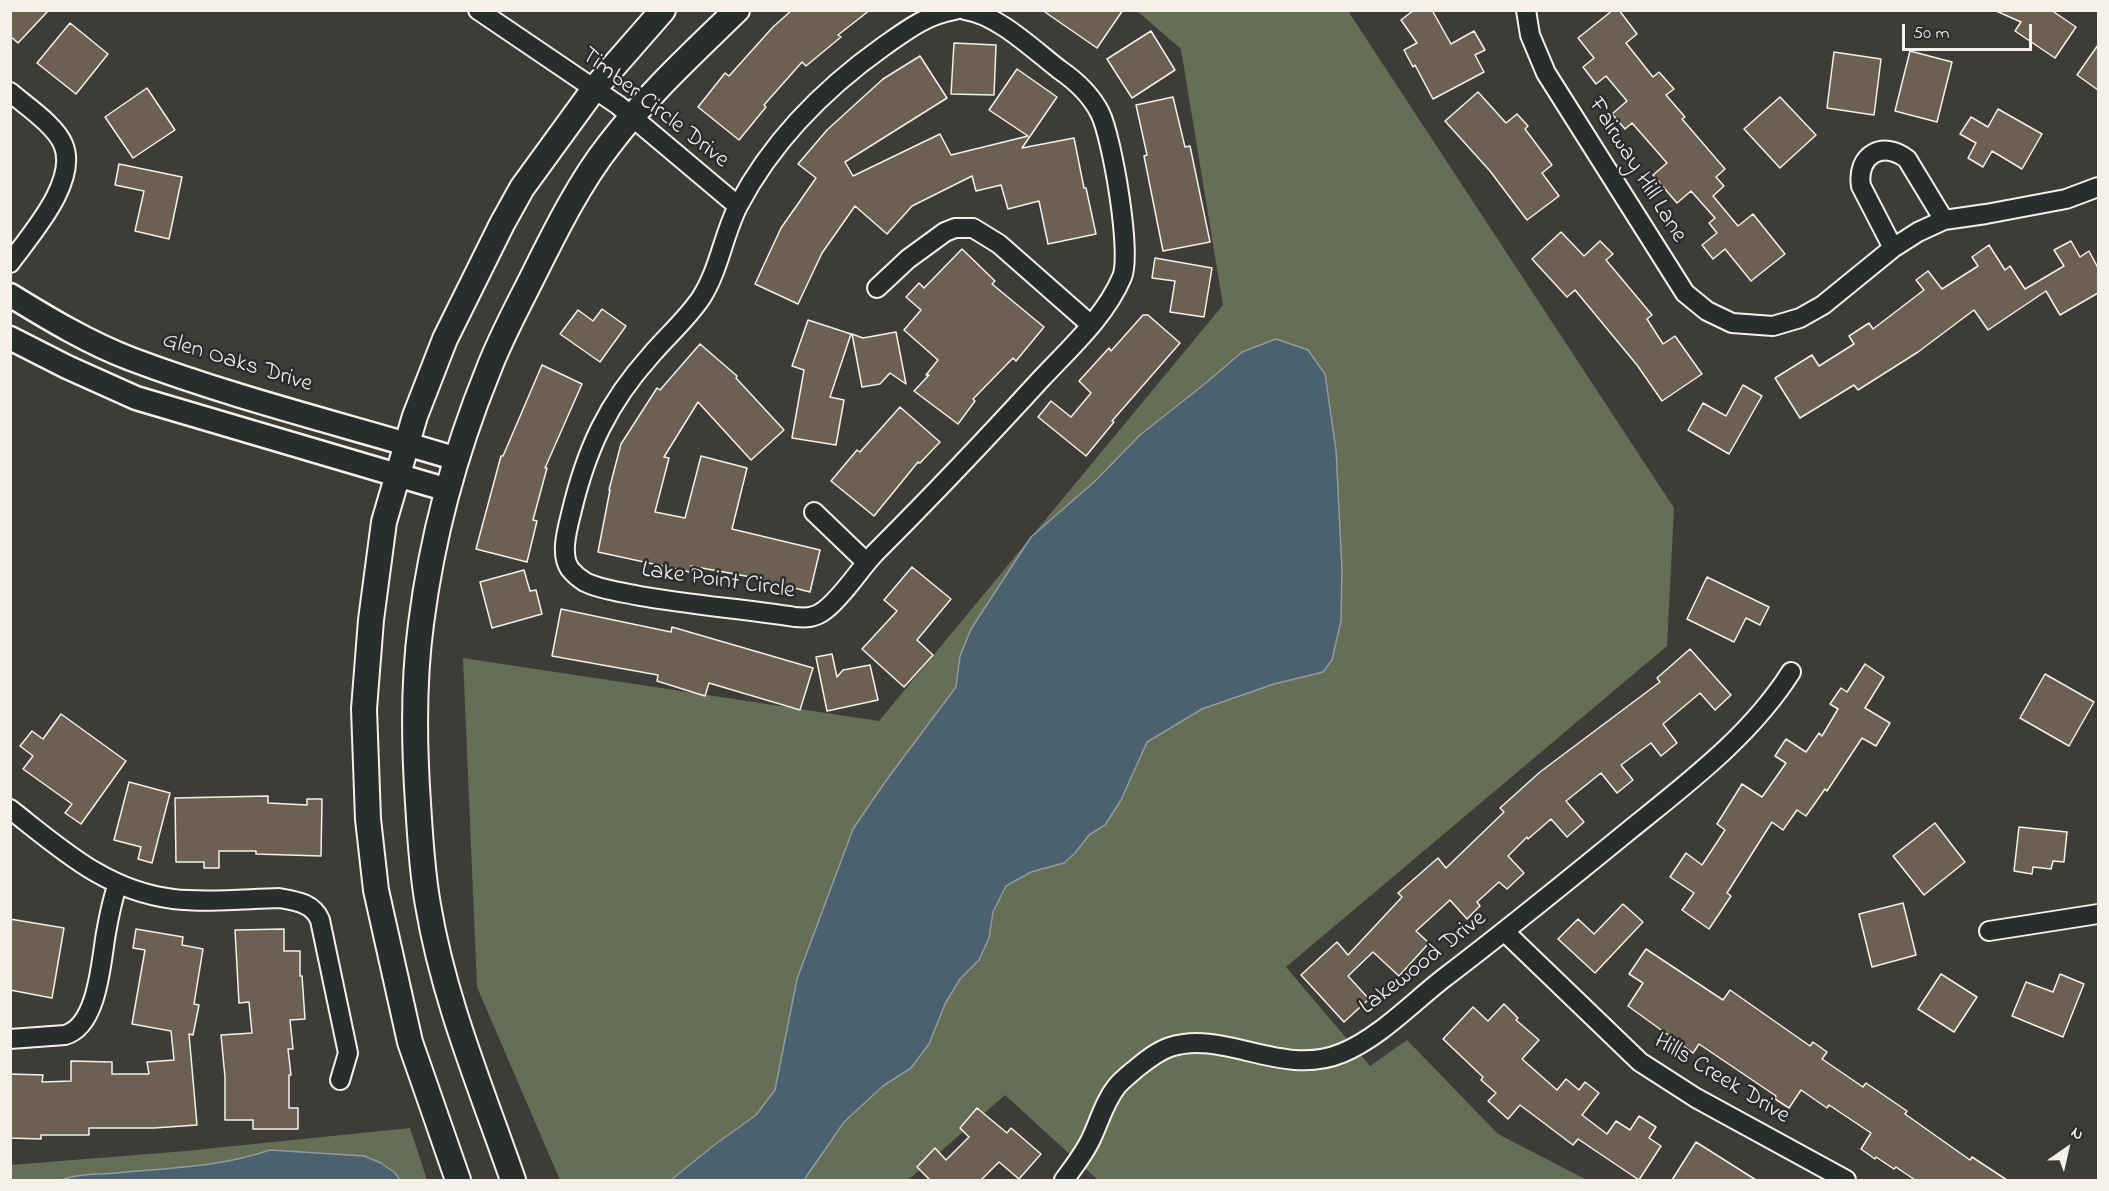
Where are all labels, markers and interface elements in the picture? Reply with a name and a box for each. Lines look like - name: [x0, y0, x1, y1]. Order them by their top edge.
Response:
- scale bar: [1905, 12, 2036, 50]
- text: 50 m: [1913, 21, 1950, 47]
- street label: Timber Circle Drive: [574, 42, 734, 176]
- street label: Fairway Hill Lane: [1580, 93, 1692, 249]
- street label: Glen Oaks Drive: [159, 328, 315, 400]
- street label: Lake Point Circle: [639, 557, 797, 607]
- street label: Lakewood Drive: [1355, 906, 1493, 1022]
- street label: Hills Creek Drive: [1648, 1028, 1794, 1132]
- north arrow: [2037, 1119, 2097, 1179]
- text: N: [2066, 1121, 2088, 1147]

